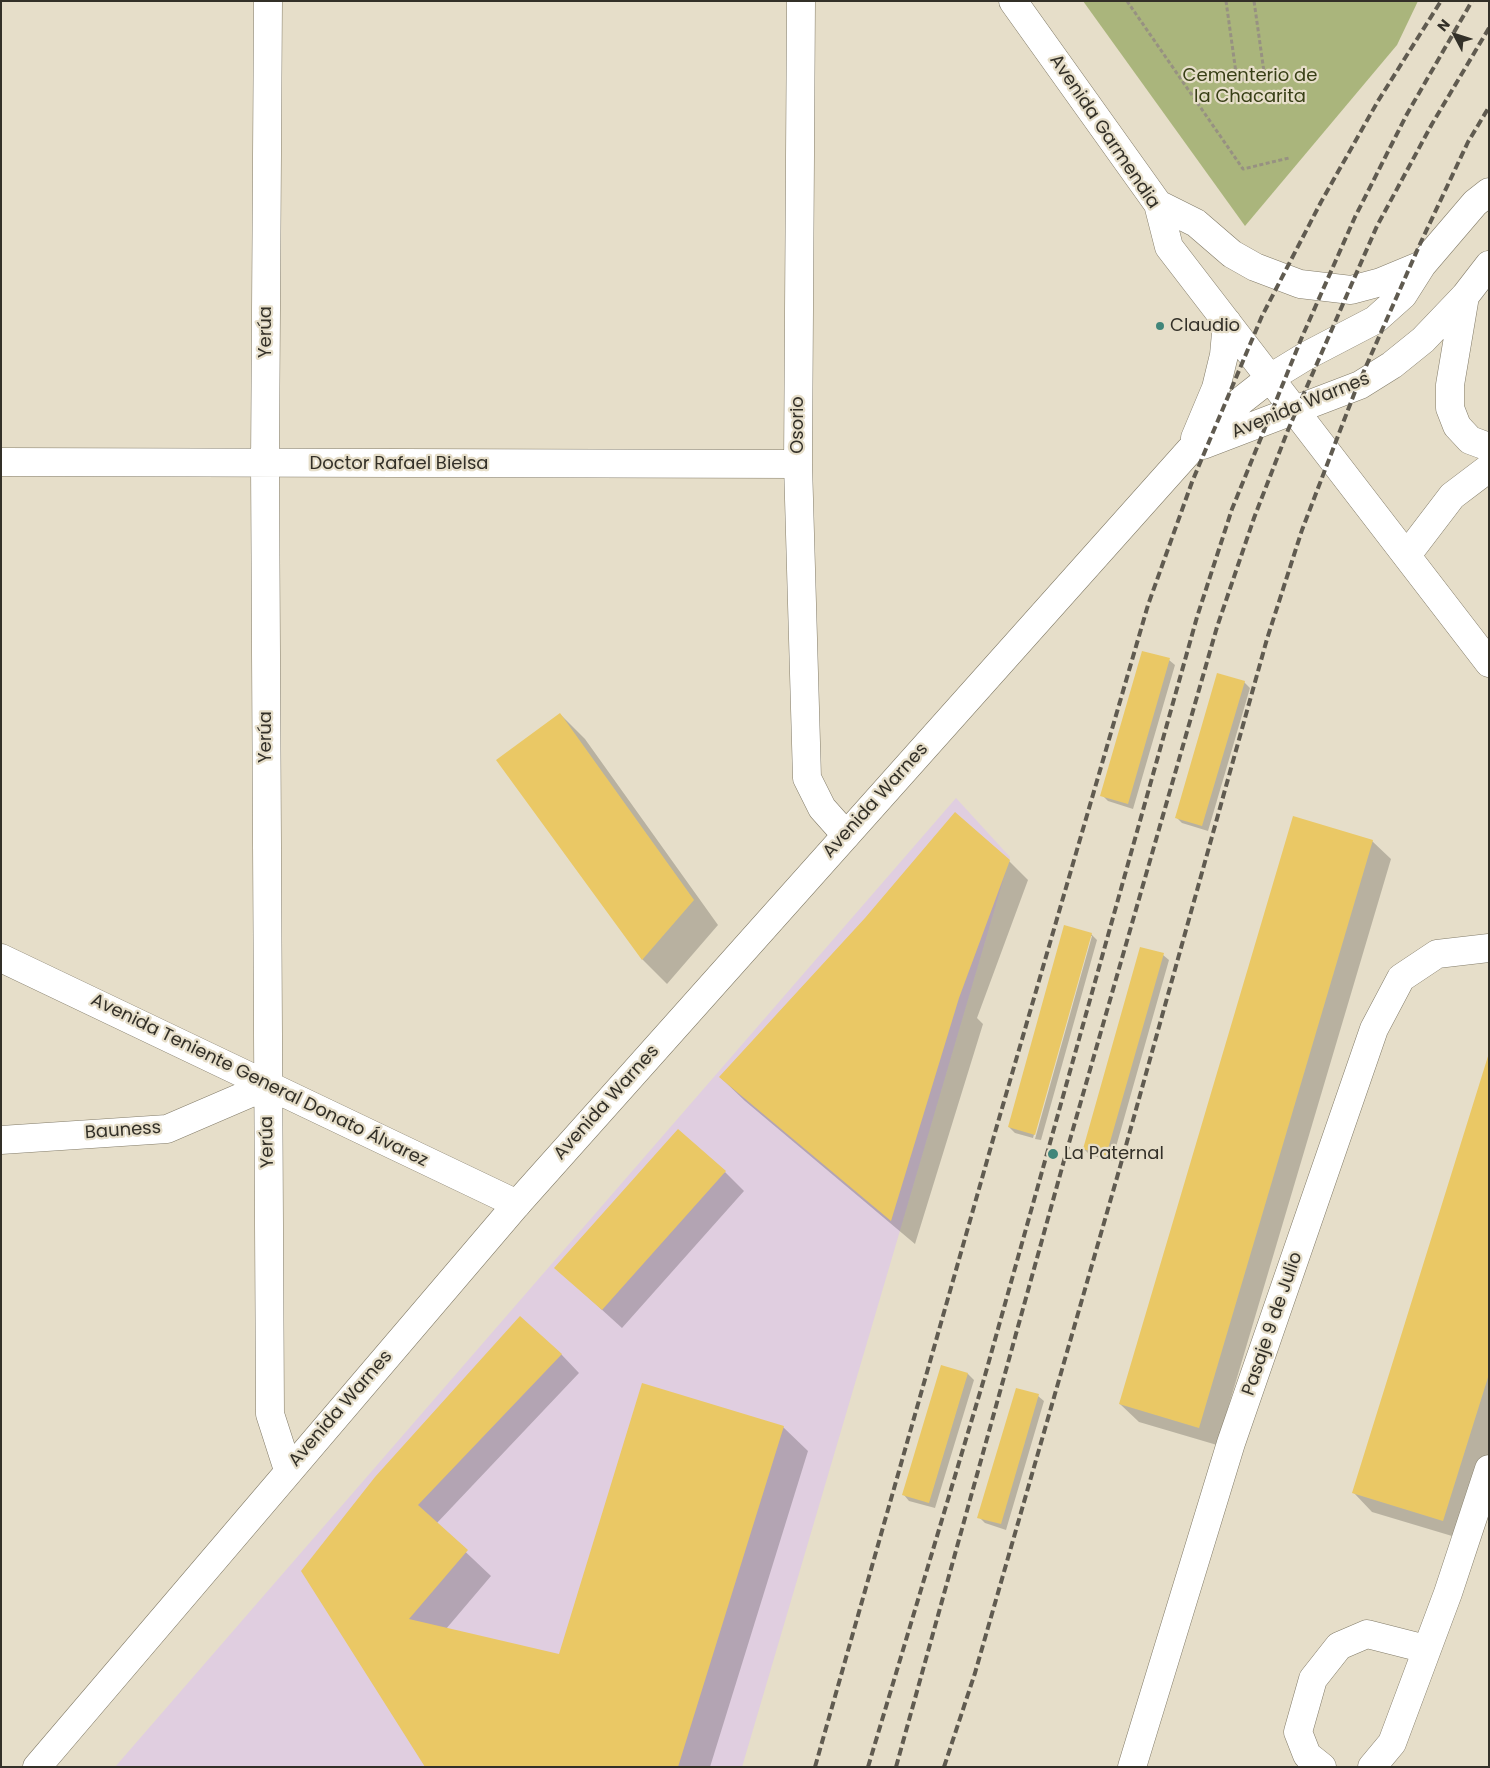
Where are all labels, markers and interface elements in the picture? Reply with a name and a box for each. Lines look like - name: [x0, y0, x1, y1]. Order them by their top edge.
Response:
- north arrow: [1430, 10, 1480, 60]
- text: N: [1432, 15, 1455, 36]
- street label: Avenida Garmendia: [1044, 51, 1164, 213]
- park label: Cementerio de la Chacarita: [1183, 65, 1317, 108]
- street label: Yerúa: [255, 306, 277, 358]
- place label: Claudio: [1170, 315, 1240, 337]
- marker: Claudio: [1154, 320, 1166, 332]
- street label: Avenida Warnes: [1229, 368, 1373, 444]
- street label: Osorio: [787, 396, 809, 454]
- street label: Doctor Rafael Bielsa: [310, 453, 488, 475]
- street label: Yerúa: [255, 711, 277, 763]
- street label: Avenida Warnes: [819, 739, 933, 863]
- street label: Avenida Teniente General Donato Álvarez: [87, 990, 431, 1172]
- street label: Avenida Warnes: [550, 1041, 664, 1165]
- street label: Yerúa: [257, 1116, 279, 1168]
- street label: Bauness: [84, 1118, 162, 1144]
- place label: La Paternal: [1064, 1143, 1164, 1165]
- marker: La Paternal: [1046, 1147, 1060, 1161]
- street label: Pasaje 9 de Julio: [1238, 1249, 1308, 1399]
- street label: Avenida Warnes: [285, 1346, 397, 1472]

